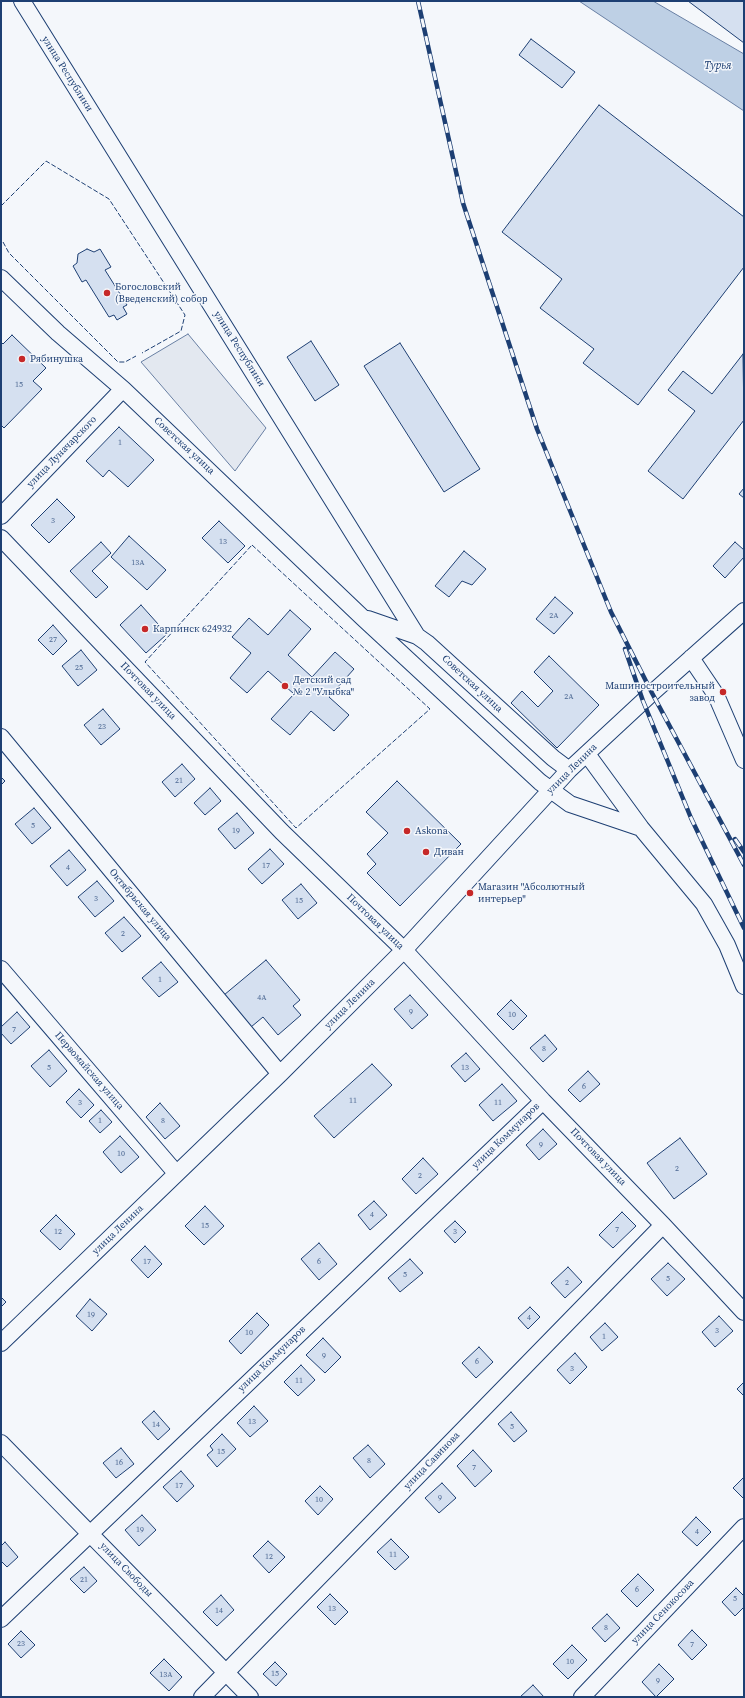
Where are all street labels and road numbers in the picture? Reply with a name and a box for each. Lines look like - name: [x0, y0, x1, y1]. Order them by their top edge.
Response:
- street label: улица Республики: [39, 34, 95, 114]
- street label: улица Республики: [211, 309, 267, 389]
- street label: улица Луначарского: [25, 414, 99, 490]
- street label: Советская улица: [151, 415, 217, 477]
- street label: Советская улица: [439, 653, 505, 715]
- street label: Почтовая улица: [118, 660, 178, 722]
- street label: улица Ленина: [544, 741, 600, 797]
- street label: Октябрьская улица: [106, 867, 174, 943]
- street label: Почтовая улица: [344, 892, 406, 952]
- street label: улица Ленина: [322, 976, 378, 1032]
- street label: Первомайская улица: [52, 1030, 126, 1112]
- street label: улица Коммунаров: [470, 1101, 542, 1171]
- street label: Почтовая улица: [568, 1126, 628, 1188]
- street label: улица Ленина: [90, 1203, 146, 1257]
- street label: улица Коммунаров: [236, 1324, 308, 1394]
- street label: улица Савинова: [401, 1430, 463, 1492]
- street label: улица Свободы: [97, 1540, 155, 1600]
- street label: улица Сенокосова: [629, 1577, 697, 1647]

